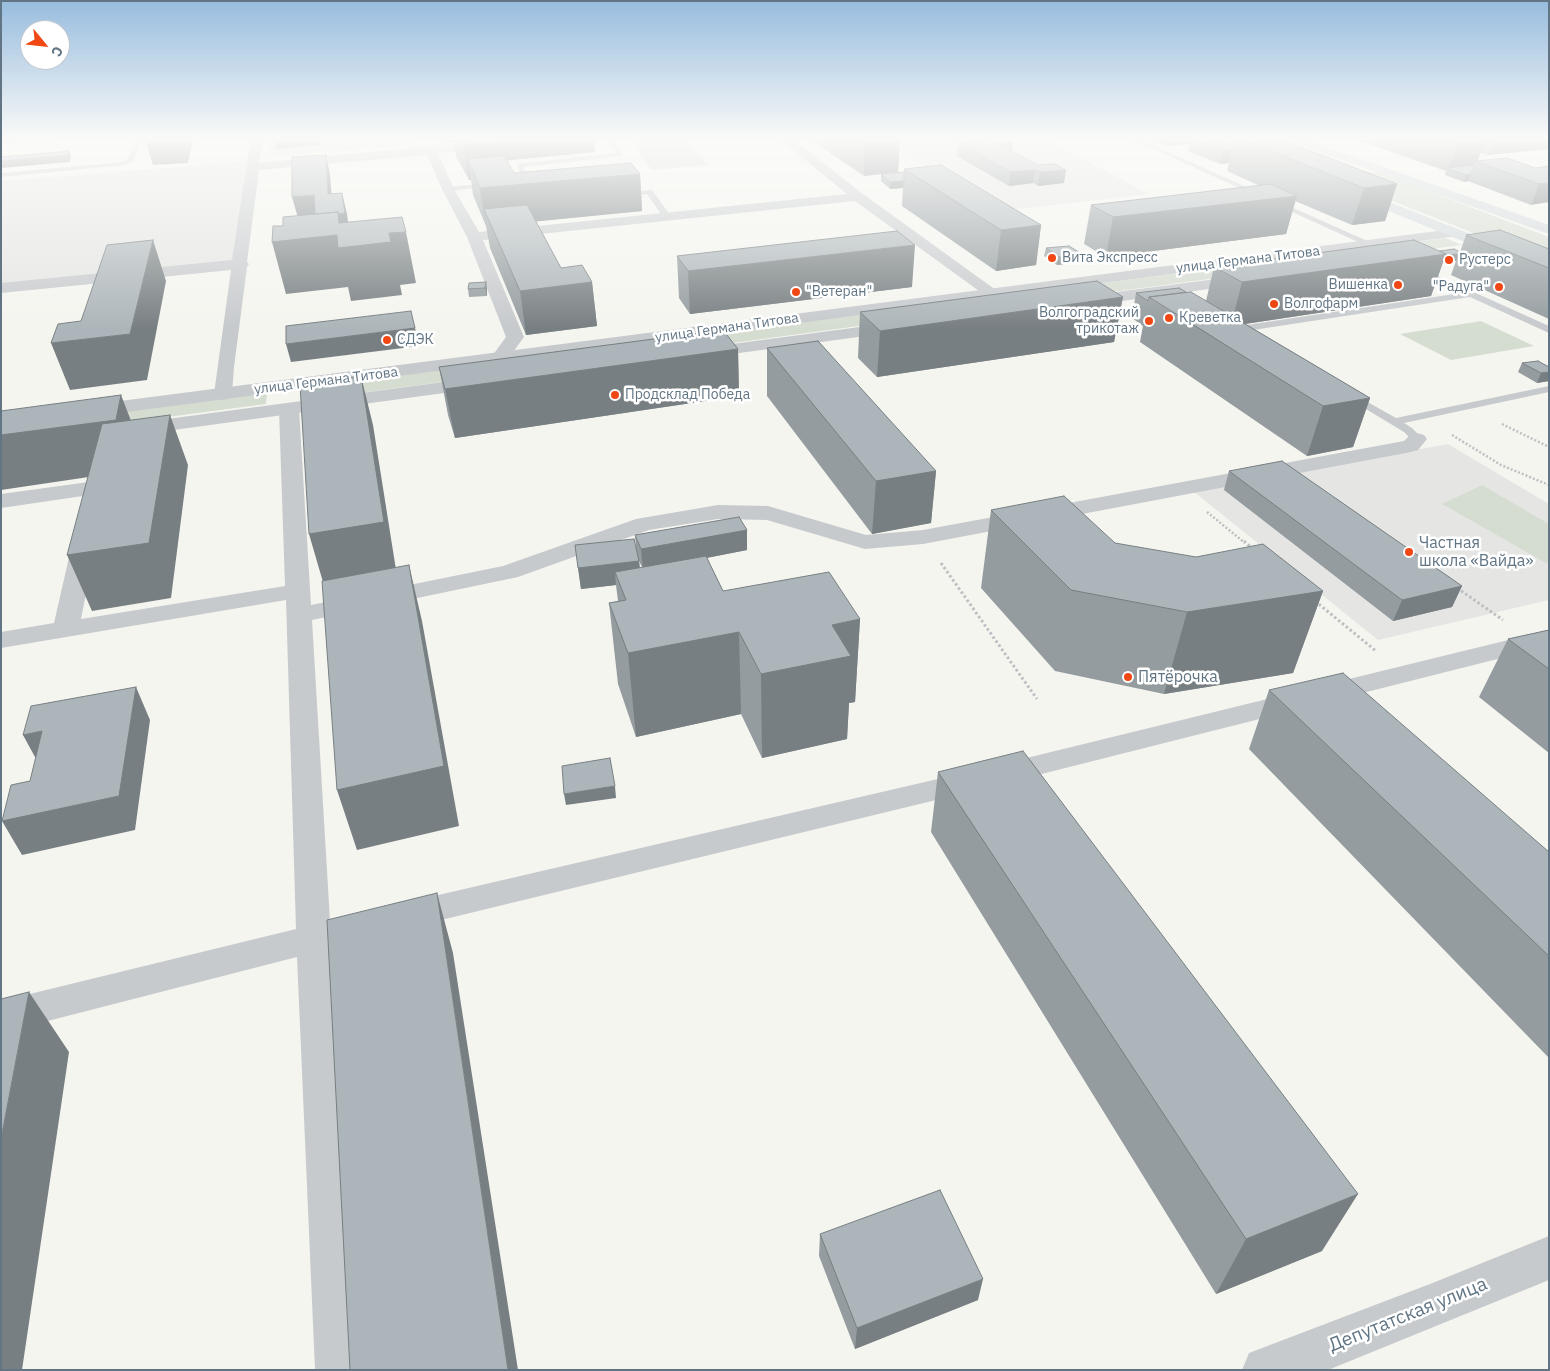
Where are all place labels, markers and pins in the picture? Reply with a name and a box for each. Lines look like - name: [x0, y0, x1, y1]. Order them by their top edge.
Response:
- place label: Вита Экспресс: [1062, 250, 1158, 266]
- marker: Вита Экспресс: [1046, 252, 1058, 264]
- place label: Рустерс: [1459, 252, 1511, 268]
- marker: Рустерс: [1443, 254, 1455, 266]
- place label: Вишенка: [1329, 277, 1388, 293]
- marker: Вишенка: [1392, 279, 1404, 291]
- place label: "Радуга": [1433, 279, 1489, 295]
- marker: "Радуга": [1493, 281, 1505, 293]
- place label: "Ветеран": [806, 284, 872, 300]
- marker: "Ветеран": [790, 286, 802, 298]
- place label: Волгофарм: [1284, 296, 1358, 312]
- marker: Волгофарм: [1268, 298, 1280, 310]
- place label: Волгоградский трикотаж: [1039, 305, 1139, 338]
- place label: Креветка: [1179, 310, 1241, 326]
- marker: Креветка: [1163, 312, 1175, 324]
- marker: Волгоградский трикотаж: [1143, 315, 1155, 327]
- place label: СДЭК: [397, 332, 434, 348]
- marker: СДЭК: [381, 334, 393, 346]
- place label: Продсклад Победа: [625, 387, 750, 403]
- marker: Продсклад Победа: [609, 389, 621, 401]
- place label: Частная школа «Вайда»: [1419, 533, 1533, 571]
- marker: Частная школа «Вайда»: [1403, 546, 1415, 558]
- place label: Пятёрочка: [1138, 667, 1218, 687]
- marker: Пятёрочка: [1122, 671, 1134, 683]

